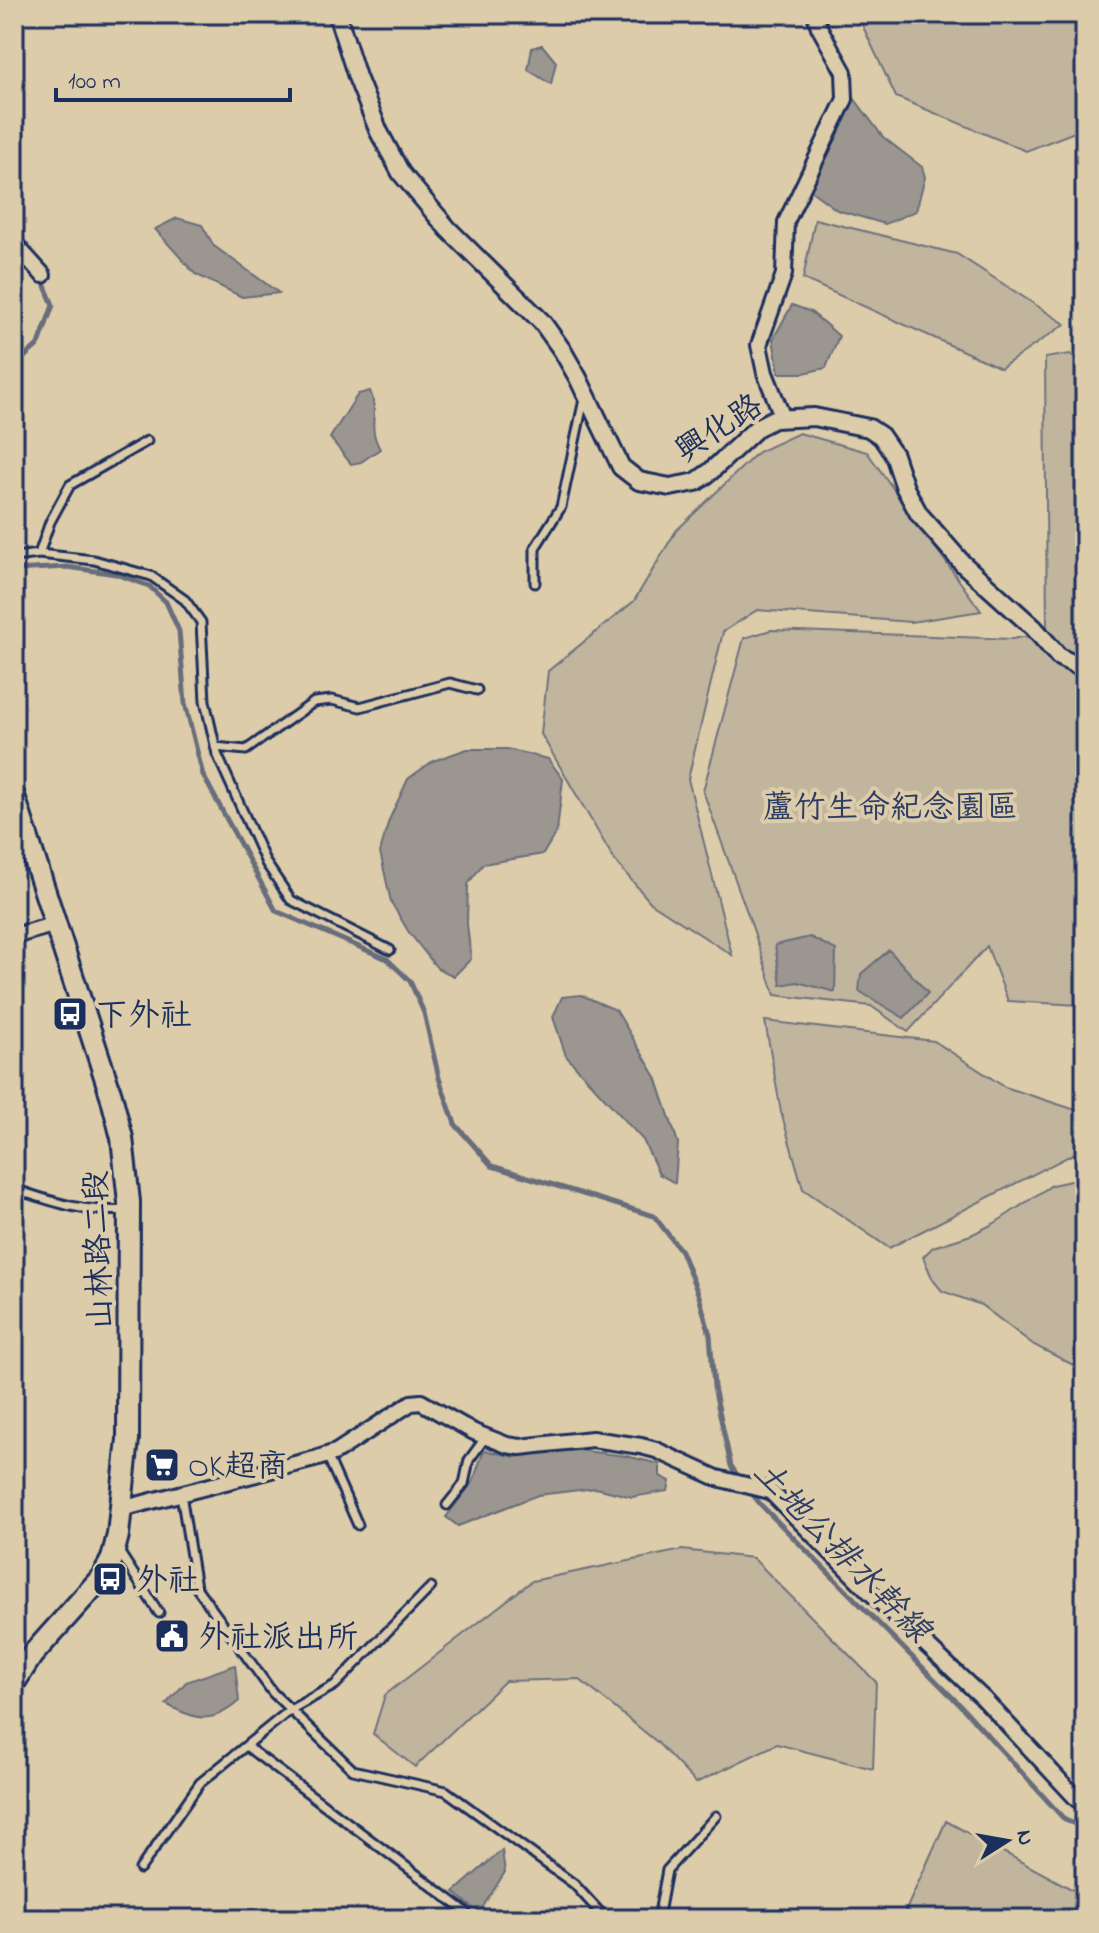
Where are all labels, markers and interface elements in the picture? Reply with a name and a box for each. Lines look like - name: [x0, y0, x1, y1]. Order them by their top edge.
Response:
- scale bar: [56, 52, 290, 102]
- text: 100 m: [68, 65, 121, 100]
- street label: 興化路: [667, 384, 773, 476]
- park label: 蘆竹生命紀念園區: [762, 786, 1018, 833]
- place label: 下外社: [96, 994, 192, 1041]
- bus stop icon: 下外社: [51, 995, 89, 1033]
- street label: 山林路二段: [74, 1169, 127, 1331]
- place label: OK超商: [188, 1445, 289, 1492]
- supermarket icon: OK超商: [143, 1446, 181, 1484]
- water label: 土地公排水幹線: [739, 1450, 942, 1657]
- place label: 外社: [136, 1559, 200, 1606]
- bus stop icon: 外社: [91, 1560, 129, 1598]
- place label: 外社派出所: [198, 1616, 358, 1663]
- public building icon: 外社派出所: [153, 1617, 191, 1655]
- north arrow: [967, 1801, 1047, 1881]
- text: N: [1007, 1827, 1041, 1848]

